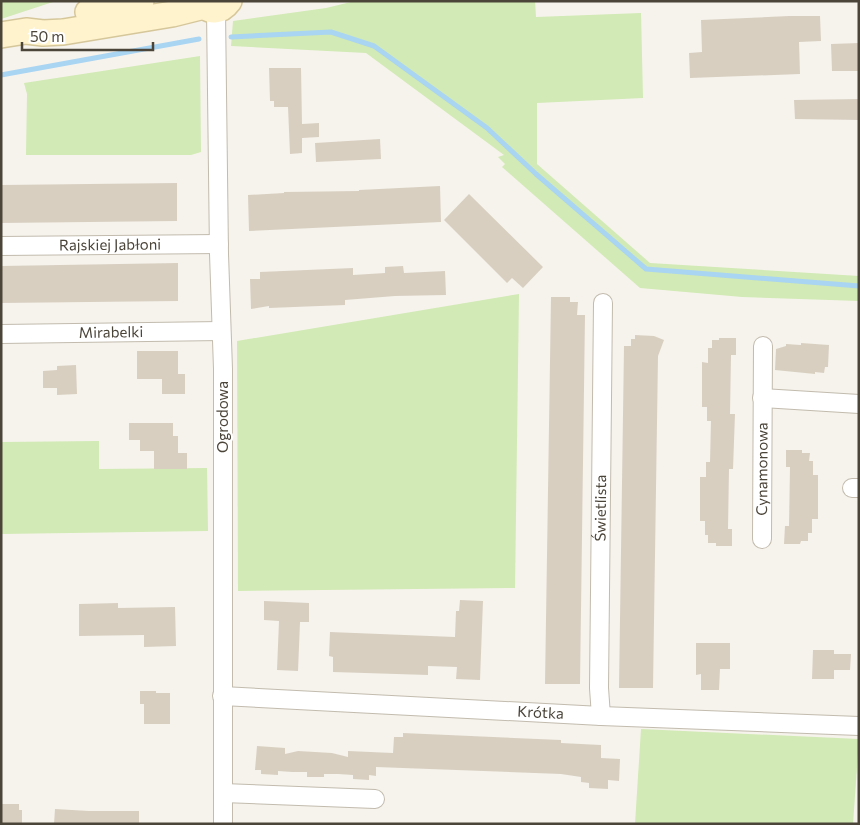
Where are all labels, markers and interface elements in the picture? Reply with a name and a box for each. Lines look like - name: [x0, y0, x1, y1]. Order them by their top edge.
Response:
- scale bar: [22, 20, 154, 52]
- text: 50 m: [30, 27, 64, 45]
- street label: Rajskiej Jabłoni: [59, 235, 161, 253]
- street label: Mirabelki: [79, 322, 143, 341]
- street label: Ogrodowa: [213, 381, 231, 453]
- street label: Cynamonowa: [752, 422, 771, 516]
- street label: Świetlista: [590, 475, 609, 542]
- street label: Krótka: [517, 702, 564, 722]

